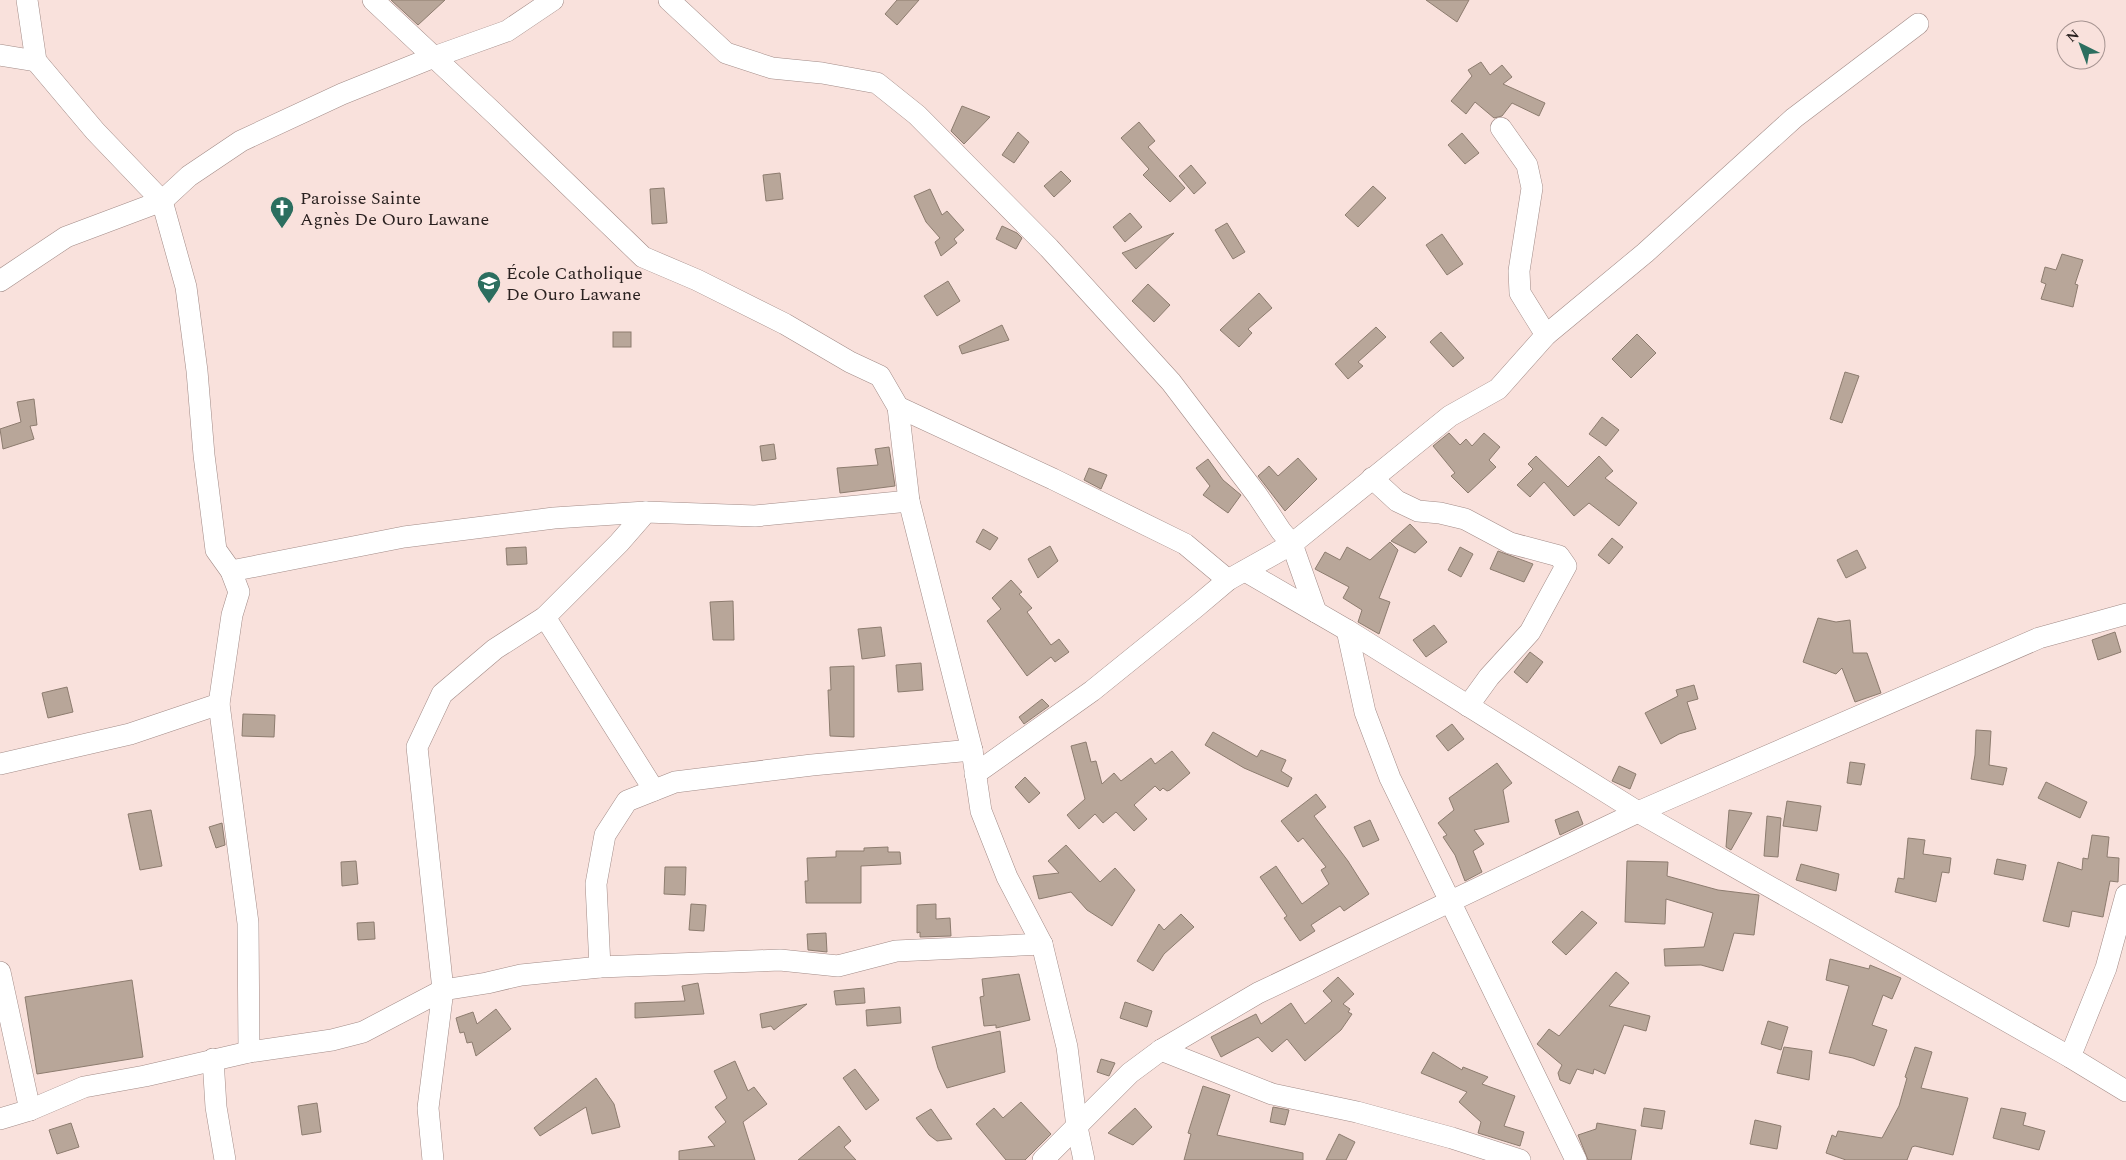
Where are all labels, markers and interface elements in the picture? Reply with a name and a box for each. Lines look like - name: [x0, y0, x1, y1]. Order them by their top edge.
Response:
- north arrow: [2056, 20, 2106, 70]
- text: N: [2061, 24, 2084, 47]
- place label: Paroisse Sainte Agnès De Ouro Lawane: [300, 185, 489, 233]
- church icon: Paroisse Sainte Agnès De Ouro Lawane: [269, 195, 295, 229]
- place label: École Catholique De Ouro Lawane: [506, 260, 643, 308]
- school or university icon: École Catholique De Ouro Lawane: [476, 270, 502, 304]

